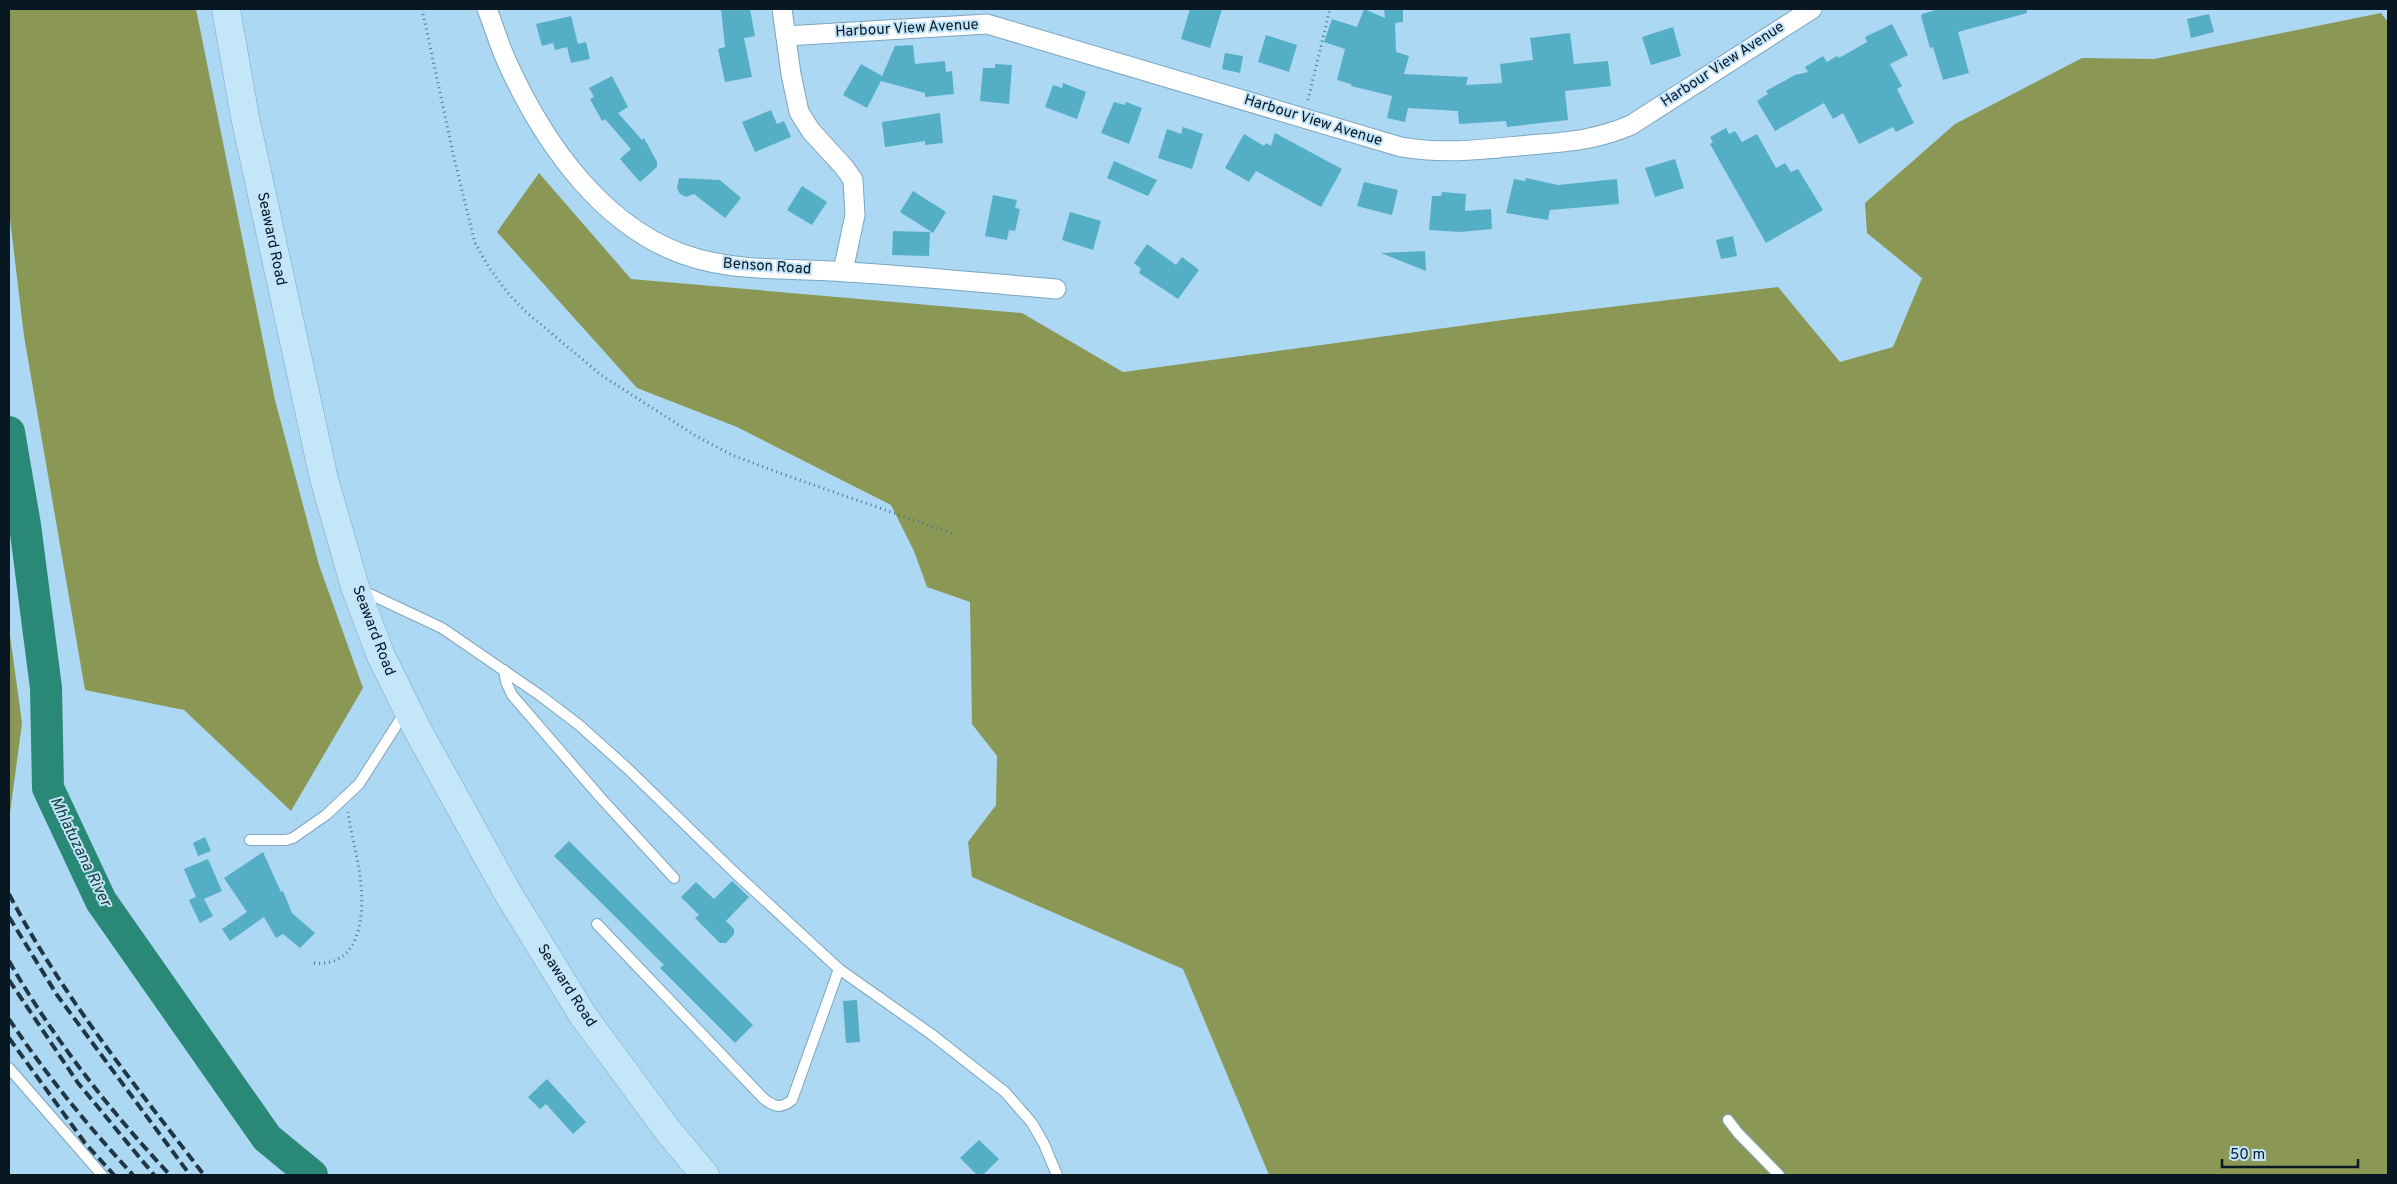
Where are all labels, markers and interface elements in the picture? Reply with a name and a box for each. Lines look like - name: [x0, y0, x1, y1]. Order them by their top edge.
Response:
- street label: Harbour View Avenue: [835, 16, 979, 42]
- street label: Harbour View Avenue: [1658, 18, 1788, 112]
- street label: Harbour View Avenue: [1242, 91, 1384, 151]
- street label: Seaward Road: [252, 190, 290, 288]
- street label: Benson Road: [722, 254, 812, 280]
- street label: Seaward Road: [347, 583, 399, 679]
- water label: Mhlatuzana River: [45, 794, 116, 912]
- street label: Seaward Road: [532, 941, 600, 1031]
- scale bar: [2222, 1136, 2358, 1168]
- text: 50 m: [2230, 1146, 2265, 1165]

